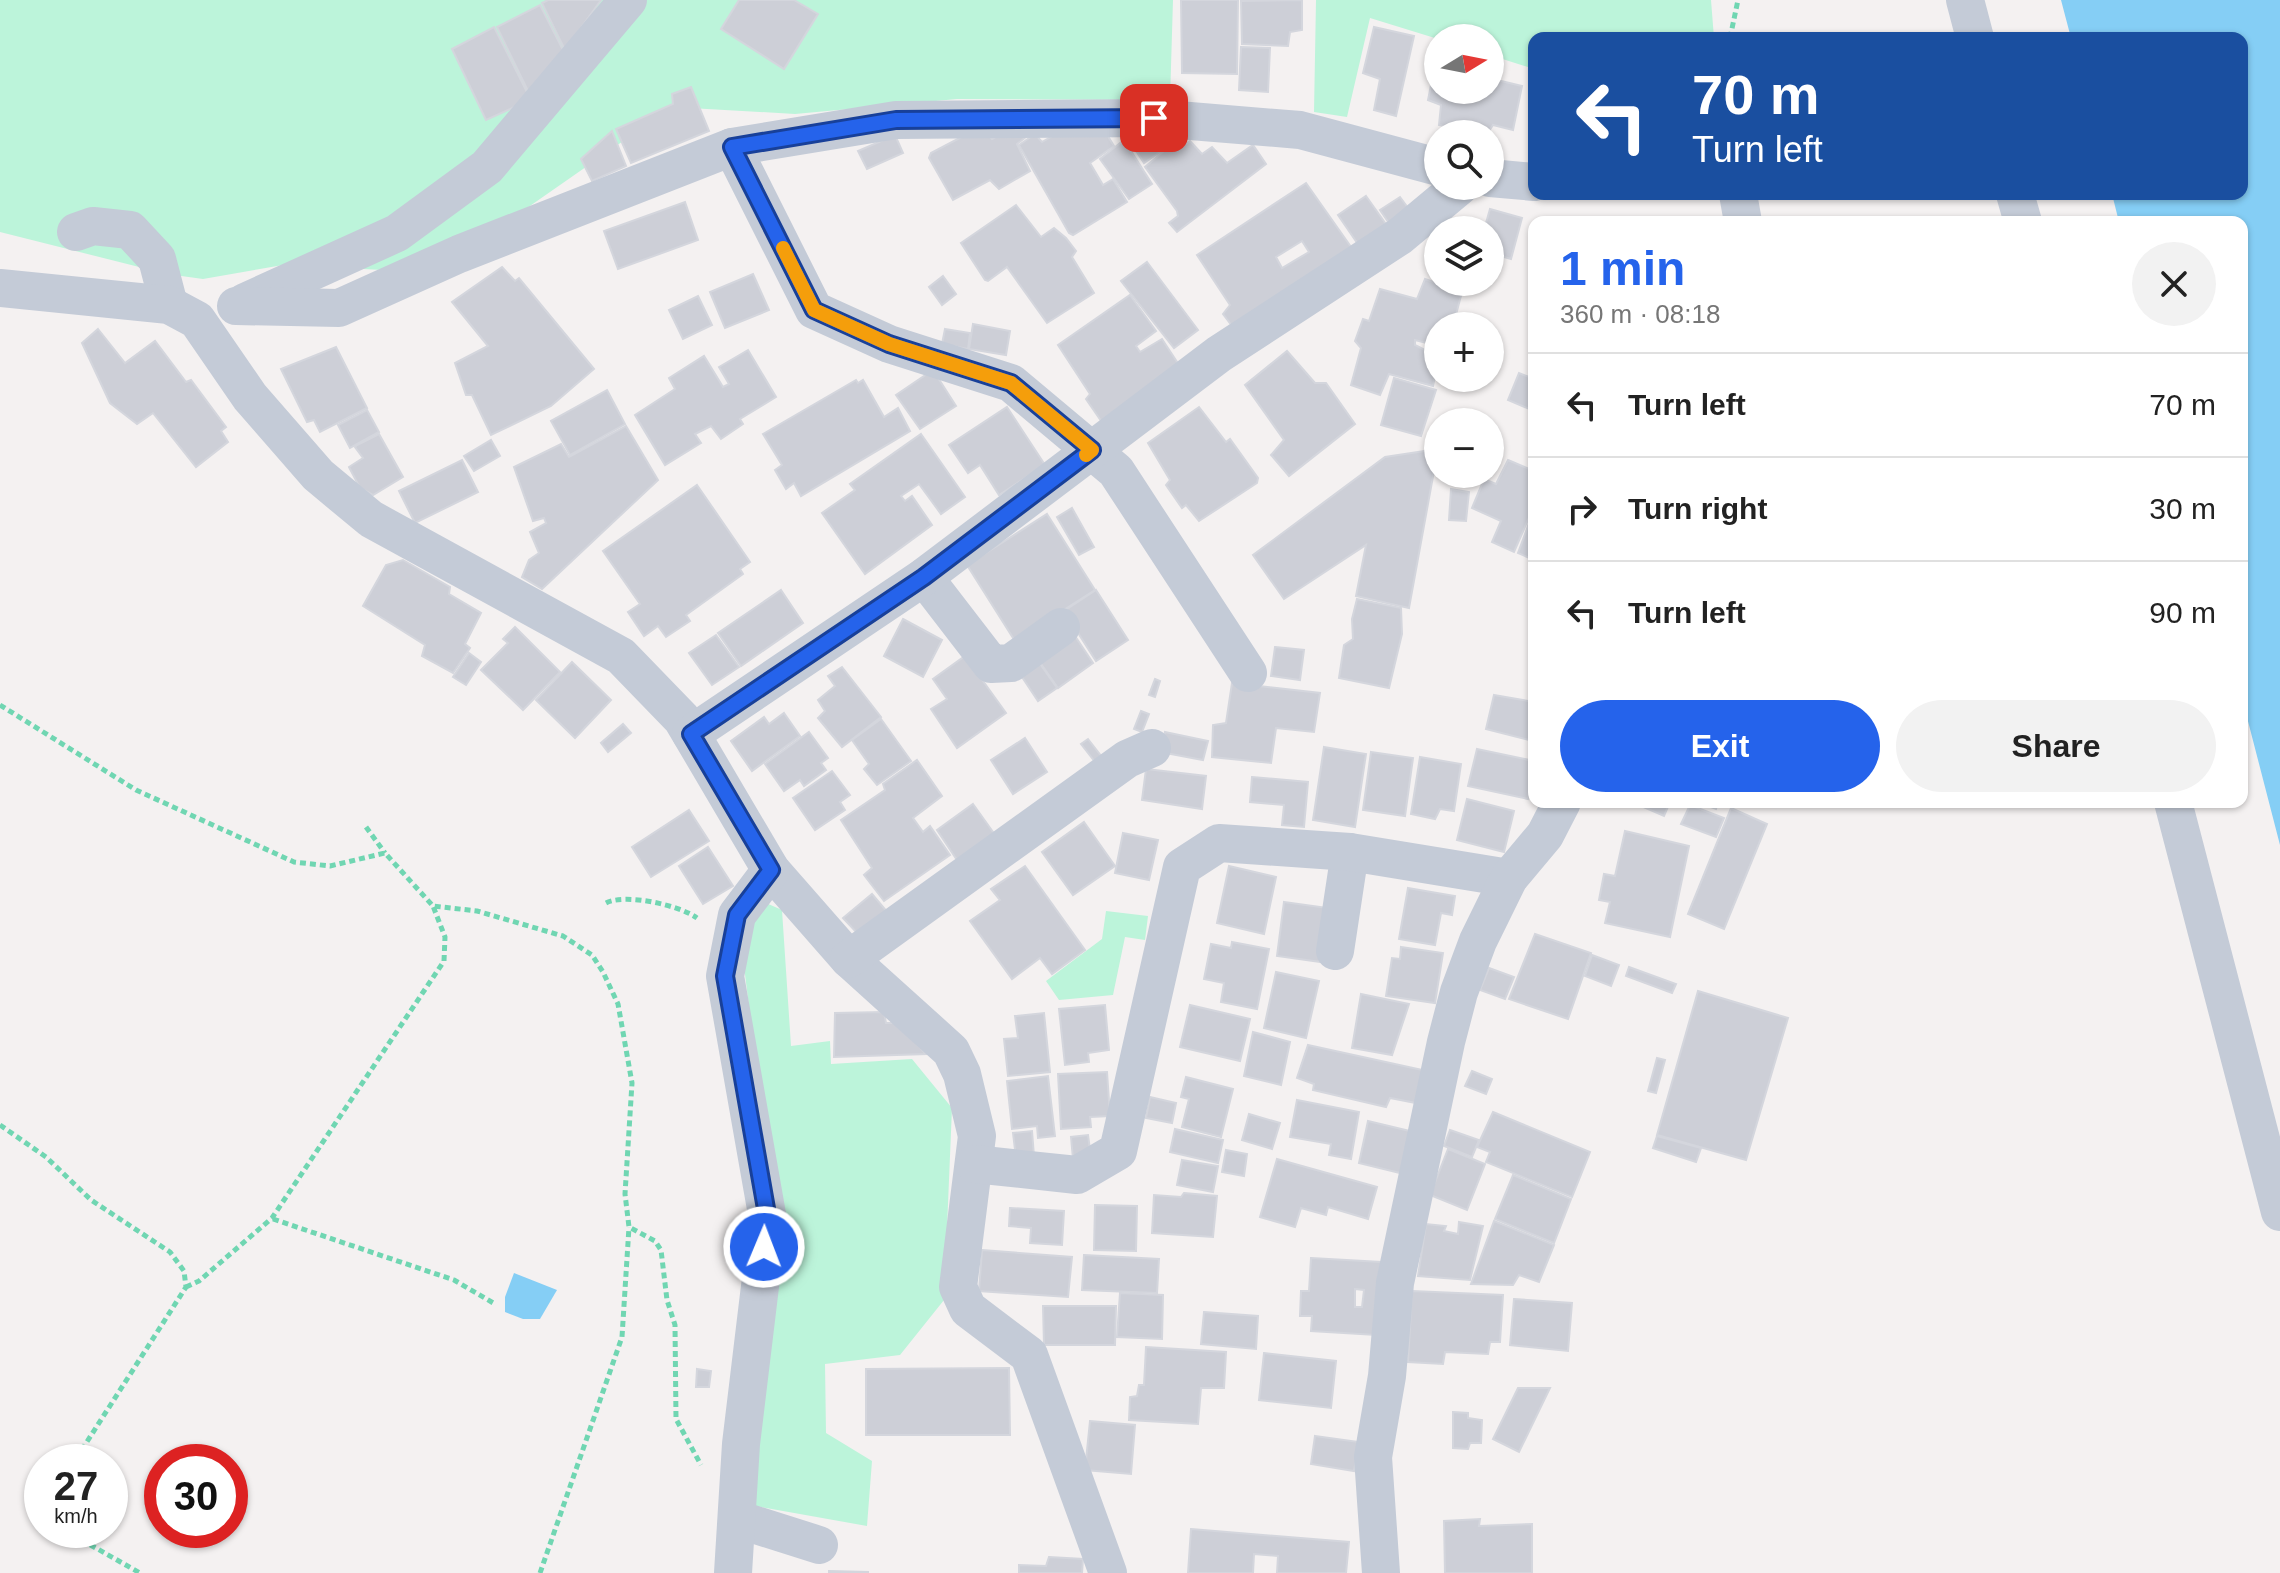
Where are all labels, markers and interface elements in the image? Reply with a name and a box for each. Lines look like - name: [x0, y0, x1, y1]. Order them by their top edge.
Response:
- north arrow: [1424, 24, 1504, 104]
- map controls: [1424, 24, 1504, 488]
- text: 70 m: [1692, 63, 1820, 126]
- icon: left: [1560, 64, 1664, 168]
- pin: [1120, 84, 1188, 152]
- icon: arrive: [1132, 96, 1176, 140]
- button: search: [1424, 120, 1504, 200]
- text: Turn left: [1692, 129, 1823, 170]
- button: layers: [1424, 216, 1504, 296]
- text: 1 min: [1560, 242, 1685, 295]
- button: close: [2132, 242, 2216, 326]
- text: 360 m · 08:18: [1560, 299, 1720, 329]
- button: +: [1424, 312, 1504, 392]
- icon: left: [1560, 383, 1604, 427]
- text: Turn left: [1628, 388, 1746, 421]
- text: 70 m: [2149, 388, 2216, 421]
- button: −: [1424, 408, 1504, 488]
- icon: right: [1560, 487, 1604, 531]
- text: Turn right: [1628, 492, 1767, 525]
- text: 30 m: [2149, 492, 2216, 525]
- icon: left: [1560, 591, 1604, 635]
- text: Turn left: [1628, 596, 1746, 629]
- text: 90 m: [2149, 596, 2216, 629]
- button: Exit: [1560, 700, 1880, 792]
- button: Share: [1896, 700, 2216, 792]
- position arrow: [722, 1205, 806, 1289]
- speed limit sign: 30: [144, 1444, 248, 1548]
- text: 27: [54, 1464, 98, 1508]
- text: km/h: [54, 1505, 98, 1527]

